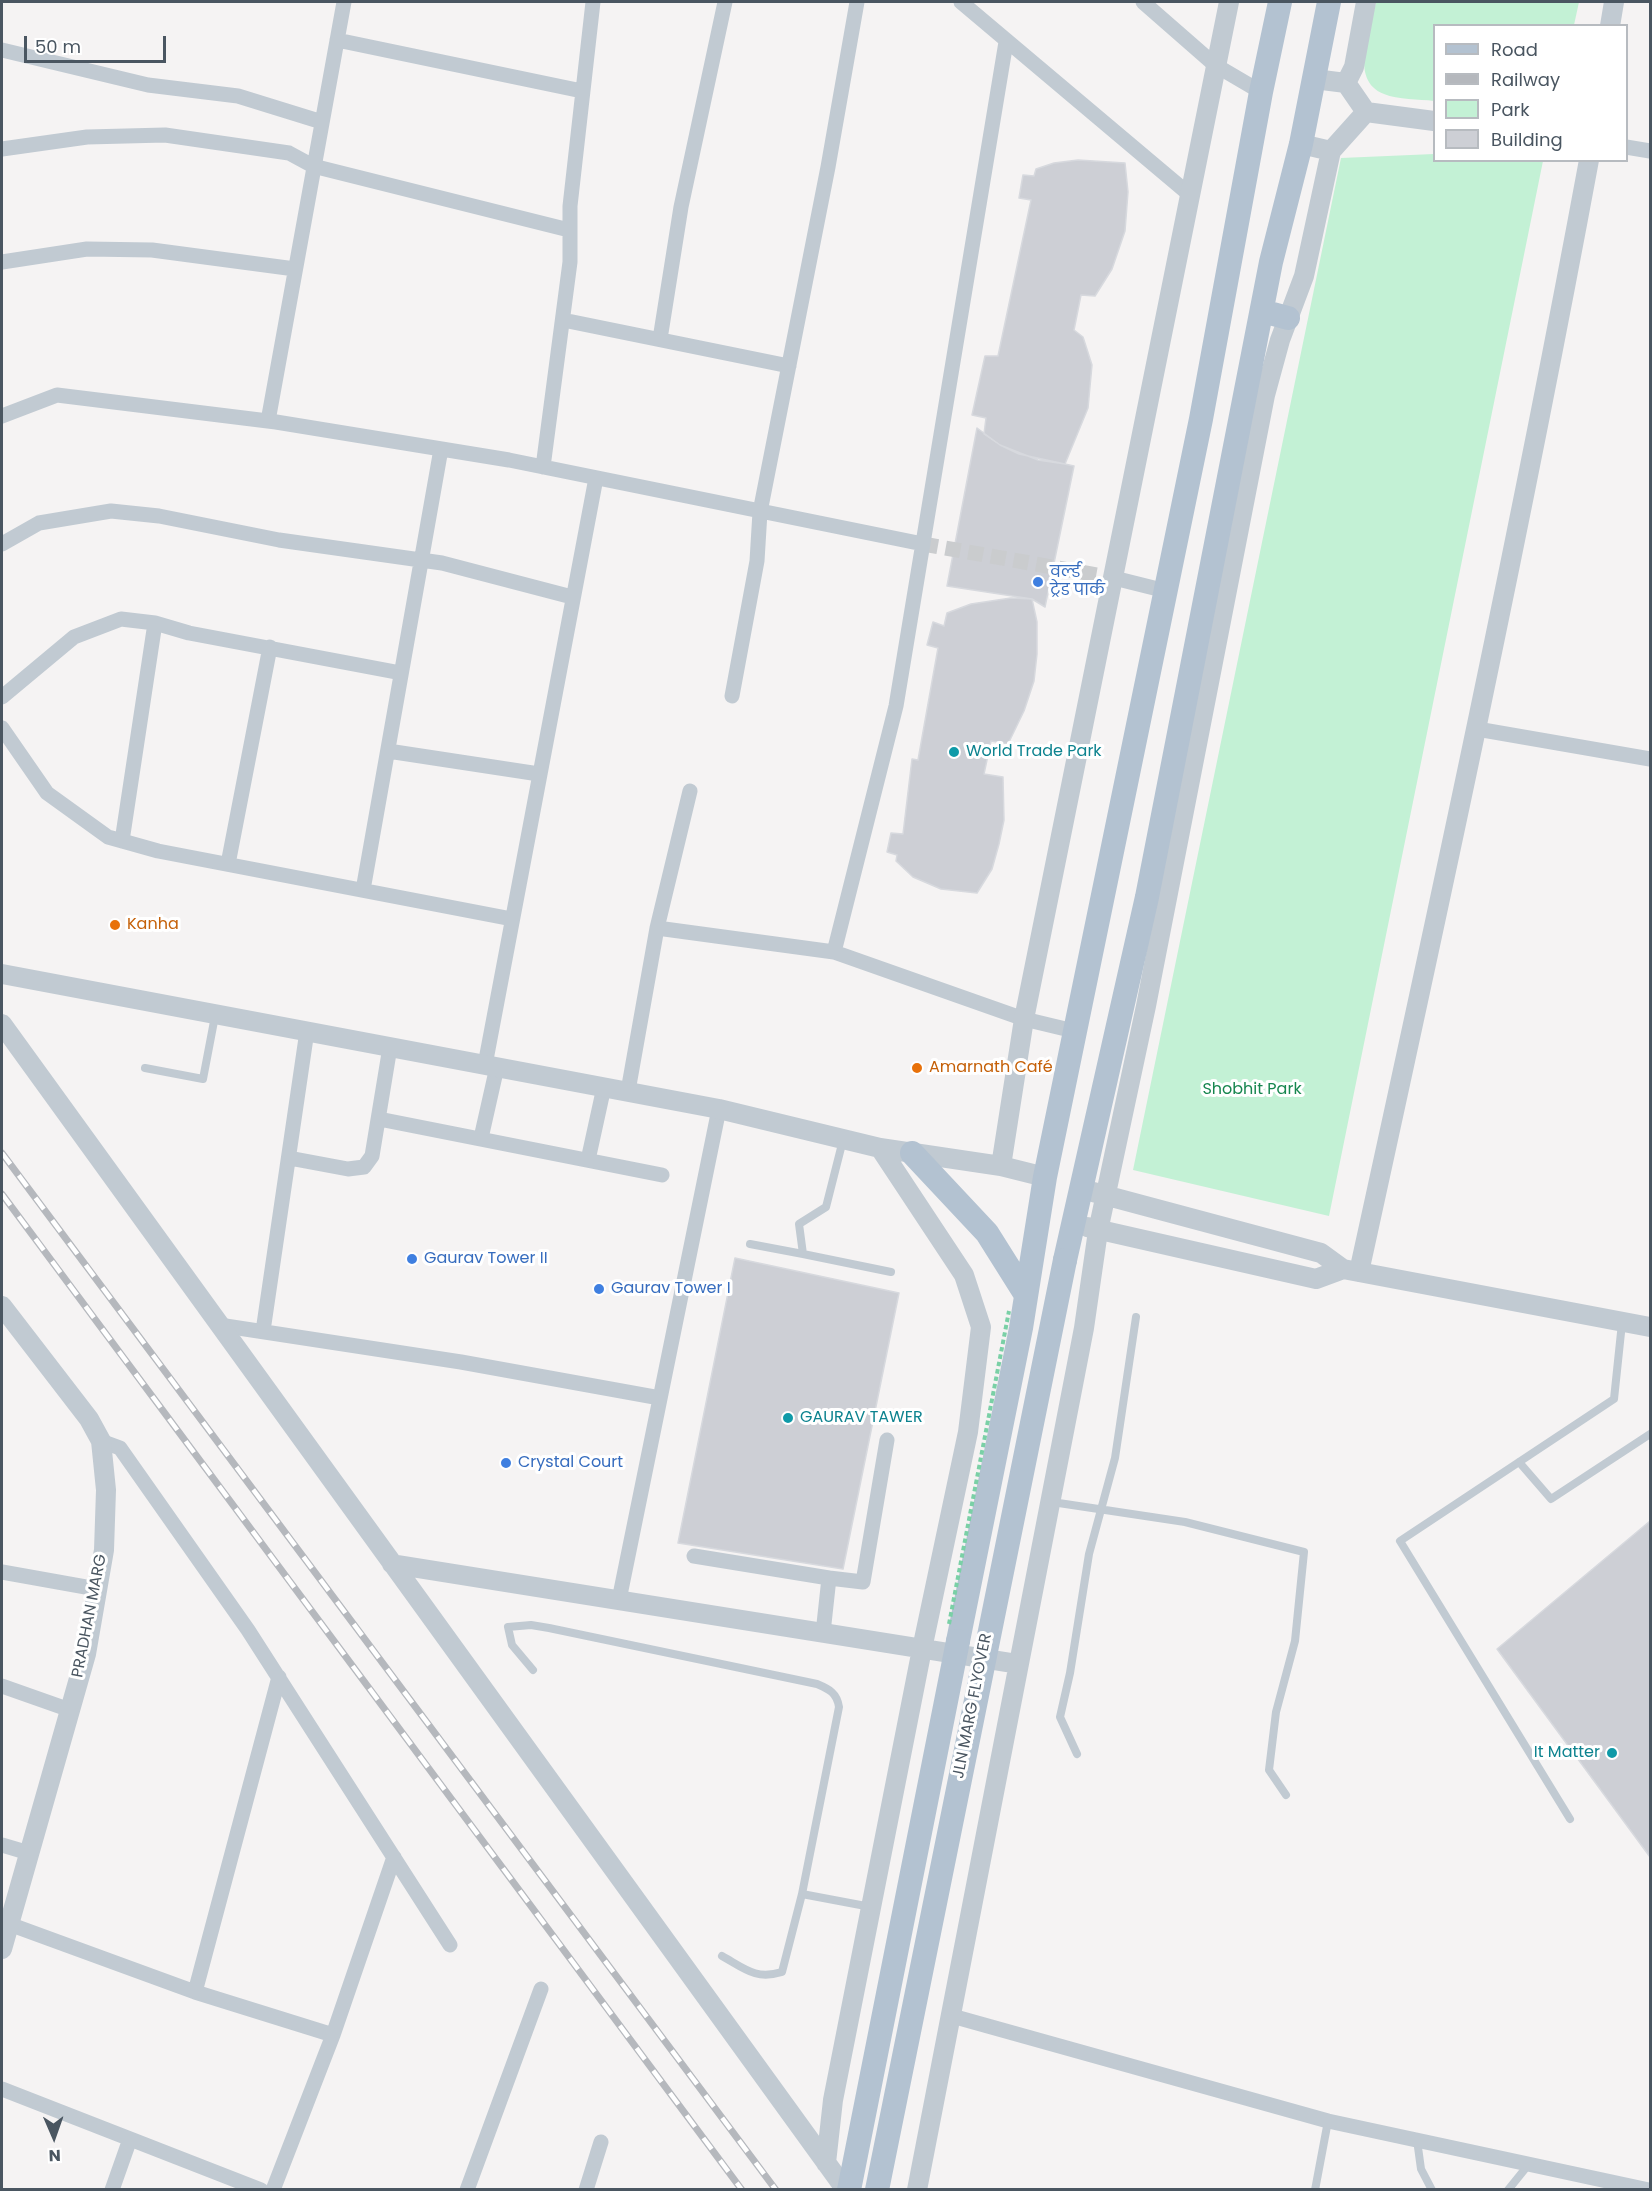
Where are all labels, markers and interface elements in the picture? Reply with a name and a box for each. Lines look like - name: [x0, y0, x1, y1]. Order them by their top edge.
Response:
- scale bar: [27, 24, 170, 62]
- legend: [1433, 24, 1628, 162]
- text: 50 m: [35, 34, 81, 59]
- text: Road: [1491, 37, 1538, 62]
- text: Railway: [1491, 67, 1560, 92]
- text: Park: [1491, 97, 1530, 122]
- text: Building: [1491, 127, 1563, 152]
- place label: वर्ल्ड ट्रेड पार्क: [1050, 563, 1105, 601]
- marker: वर्ल्ड ट्रेड पार्क: [1031, 575, 1045, 589]
- place label: World Trade Park: [966, 742, 1102, 762]
- marker: World Trade Park: [947, 745, 961, 759]
- place label: Kanha: [127, 915, 179, 935]
- marker: Kanha: [108, 918, 122, 932]
- place label: Amarnath Café: [929, 1058, 1053, 1078]
- marker: Amarnath Café: [910, 1061, 924, 1075]
- park label: Shobhit Park: [1202, 1080, 1302, 1100]
- place label: Gaurav Tower II: [424, 1249, 548, 1269]
- marker: Gaurav Tower II: [405, 1252, 419, 1266]
- place label: Gaurav Tower I: [611, 1279, 731, 1299]
- marker: Gaurav Tower I: [592, 1282, 606, 1296]
- place label: GAURAV TAWER: [800, 1408, 923, 1428]
- marker: GAURAV TAWER: [781, 1411, 795, 1425]
- place label: Crystal Court: [518, 1453, 623, 1473]
- marker: Crystal Court: [499, 1456, 513, 1470]
- street label: PRADHAN MARG: [69, 1553, 111, 1679]
- street label: JLN MARG FLYOVER: [949, 1632, 997, 1780]
- place label: It Matter: [1534, 1743, 1600, 1763]
- marker: It Matter: [1605, 1746, 1619, 1760]
- north arrow: [24, 2107, 84, 2167]
- text: N: [48, 2144, 61, 2167]

